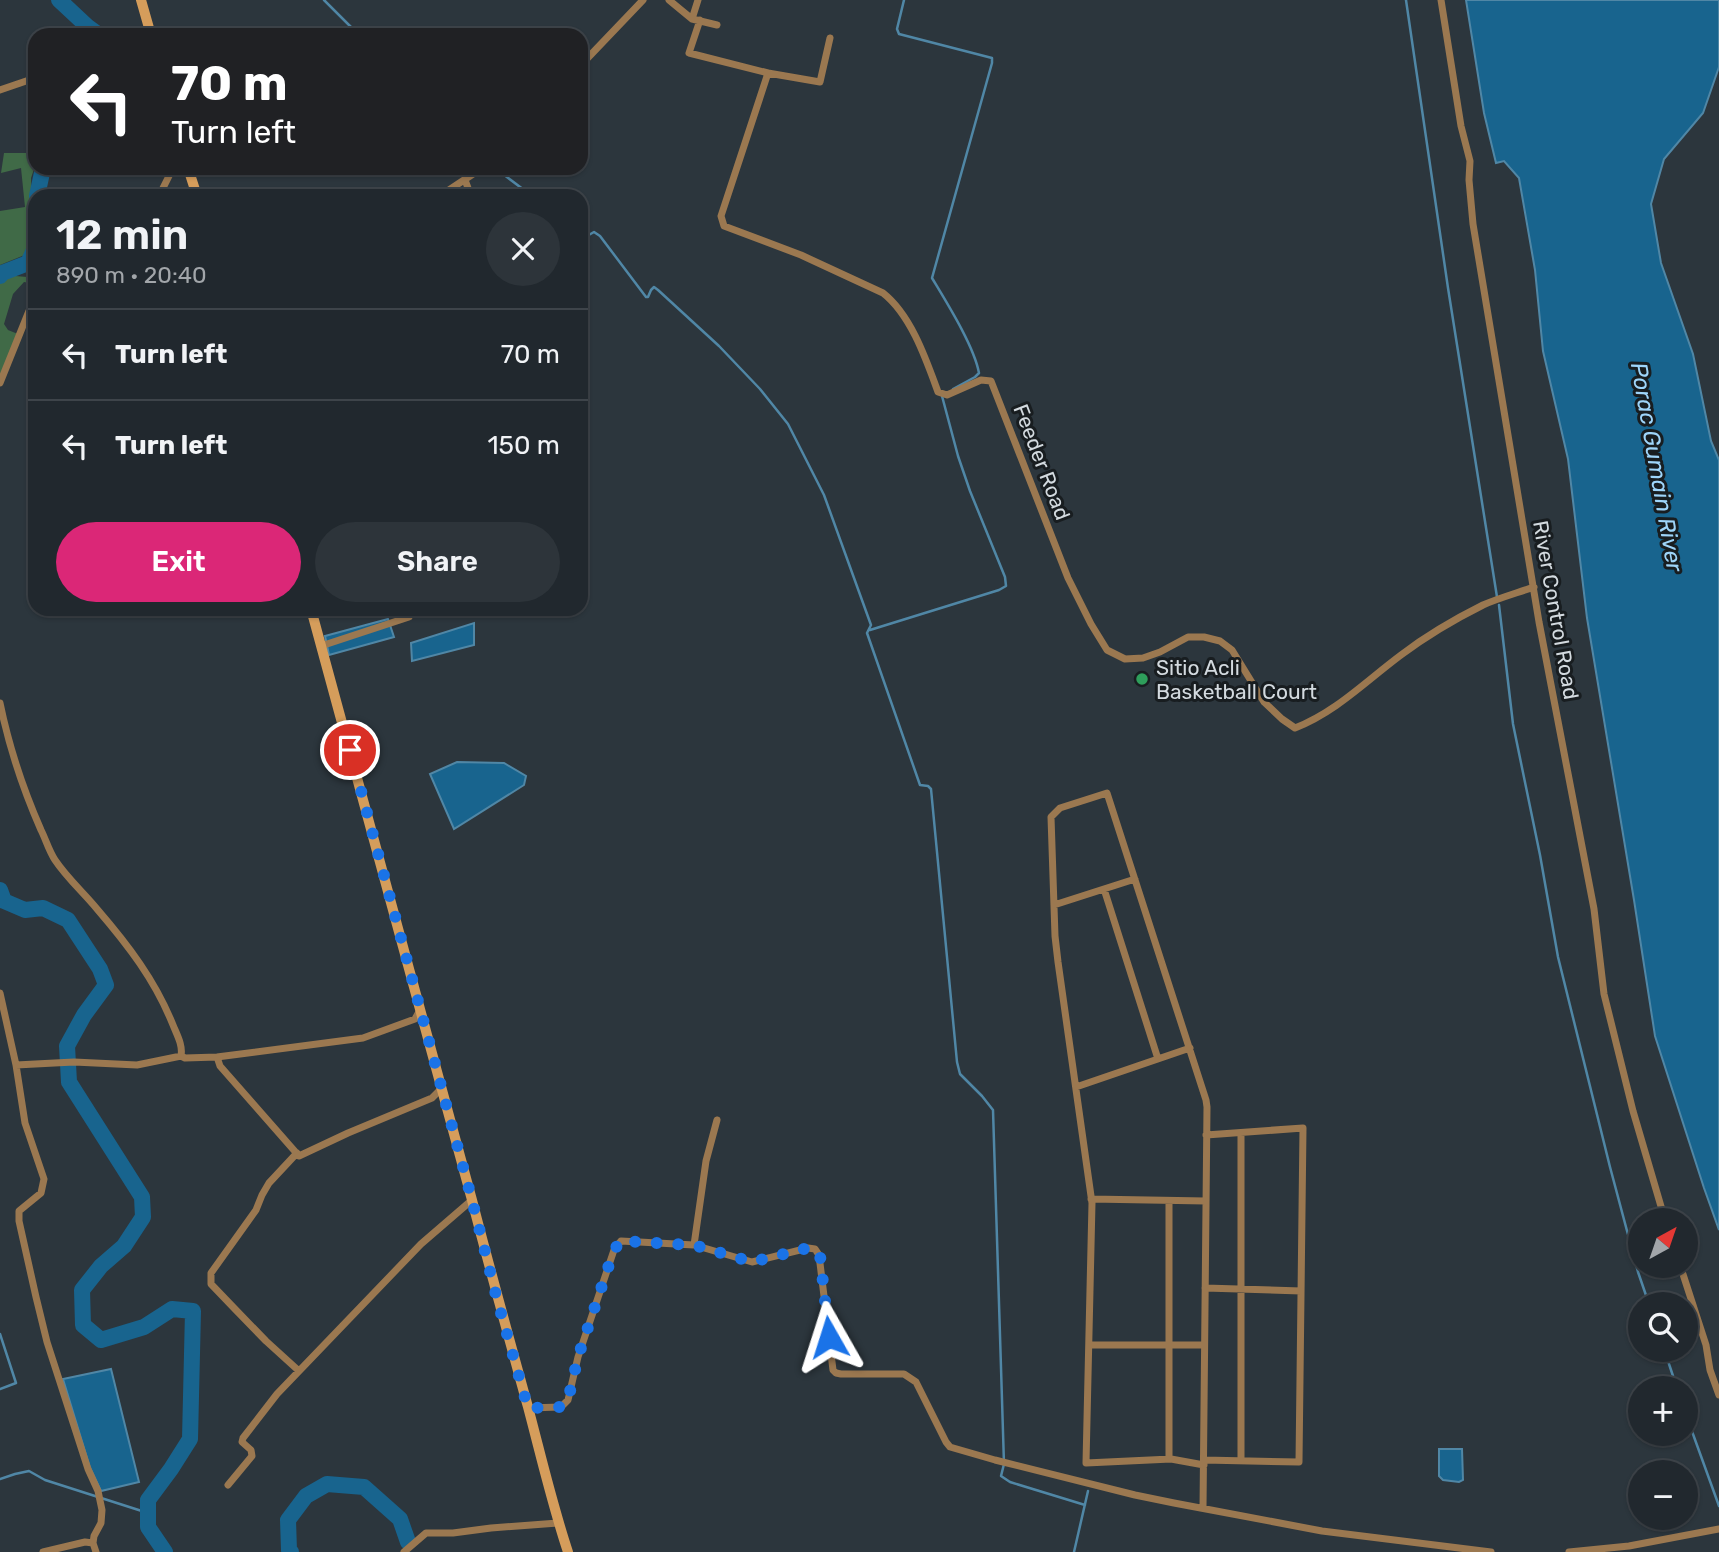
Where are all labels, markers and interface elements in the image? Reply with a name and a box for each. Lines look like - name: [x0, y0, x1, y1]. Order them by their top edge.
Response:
- text: 70 m: [171, 54, 288, 112]
- icon: left: [56, 56, 147, 147]
- text: Turn left: [171, 113, 296, 151]
- text: 12 min: [56, 210, 188, 260]
- button: close: [486, 212, 560, 286]
- text: 890 m · 20:40: [56, 261, 207, 289]
- icon: left: [56, 336, 94, 374]
- text: Turn left: [115, 339, 227, 370]
- text: 70 m: [501, 339, 560, 370]
- water label: Porac Gumain River: [1625, 360, 1689, 575]
- street label: Feeder Road: [1008, 400, 1076, 524]
- icon: left: [56, 427, 94, 465]
- text: Turn left: [115, 430, 227, 461]
- text: 150 m: [487, 430, 560, 461]
- street label: River Control Road: [1528, 519, 1584, 701]
- button: Exit: [56, 522, 301, 602]
- button: Share: [315, 522, 560, 602]
- place label: Sitio Acli Basketball Court: [1156, 655, 1317, 704]
- marker: Sitio Acli Basketball Court: [1134, 671, 1150, 687]
- pin: [320, 720, 380, 780]
- icon: arrive: [331, 731, 369, 769]
- north arrow: [1628, 1208, 1698, 1278]
- map controls: [1628, 1208, 1698, 1530]
- button: search: [1628, 1292, 1698, 1362]
- position arrow: [792, 1300, 866, 1374]
- button: +: [1628, 1376, 1698, 1446]
- button: −: [1628, 1460, 1698, 1530]

